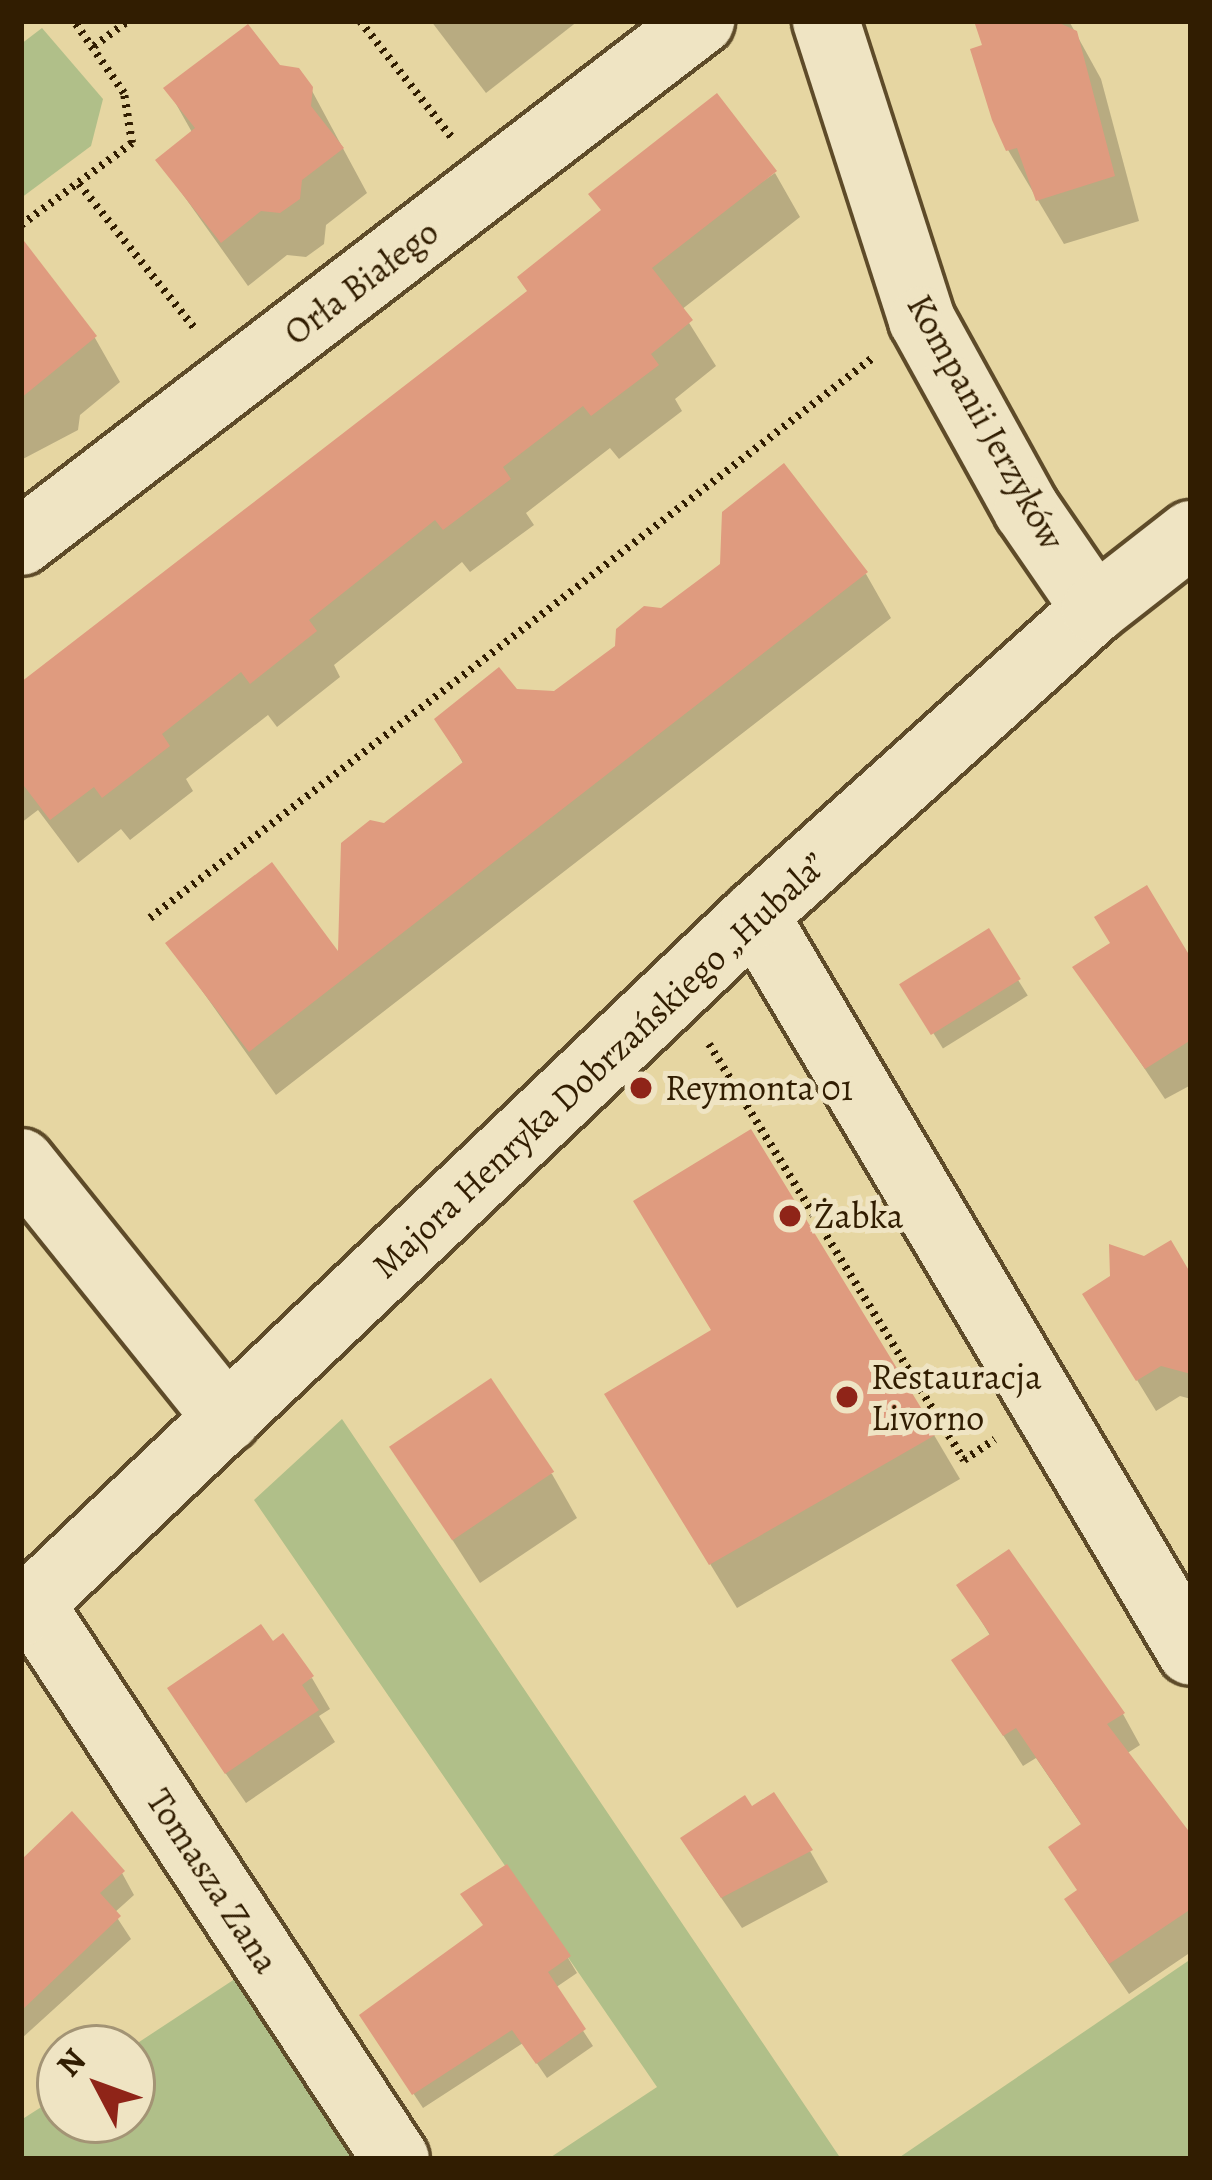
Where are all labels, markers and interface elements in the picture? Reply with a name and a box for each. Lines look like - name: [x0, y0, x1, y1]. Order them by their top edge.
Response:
- street label: Orła Białego: [275, 210, 447, 354]
- street label: Kompanii Jerzyków: [898, 287, 1074, 557]
- street label: Majora Henryka Dobrzańskiego „Hubala”: [363, 843, 835, 1287]
- place label: Reymonta 01: [665, 1066, 853, 1110]
- marker: Reymonta 01: [628, 1075, 654, 1101]
- place label: Żabka: [814, 1194, 903, 1238]
- marker: Żabka: [777, 1203, 803, 1229]
- place label: Restauracja Livorno: [871, 1354, 1042, 1439]
- marker: Restauracja Livorno: [834, 1384, 860, 1410]
- street label: Tomasza Zana: [137, 1781, 289, 1981]
- north arrow: [36, 2024, 156, 2144]
- text: N: [46, 2038, 96, 2086]

